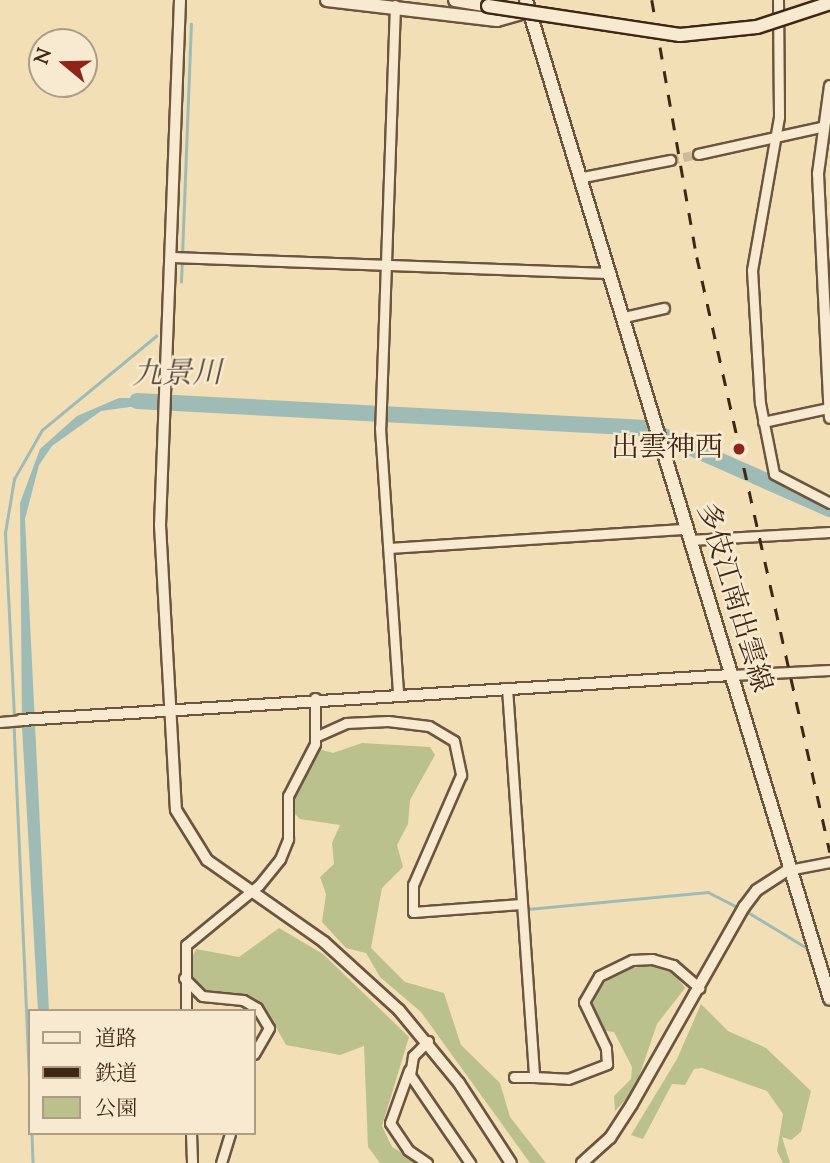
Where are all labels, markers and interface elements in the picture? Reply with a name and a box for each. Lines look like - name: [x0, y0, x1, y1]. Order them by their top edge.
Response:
- north arrow: [28, 28, 98, 98]
- text: N: [29, 45, 60, 68]
- water label: 九景川: [132, 357, 222, 395]
- place label: 出雲神西: [611, 432, 723, 466]
- marker: 出雲神西: [729, 439, 749, 459]
- street label: 多伎江南出雲線: [688, 499, 778, 697]
- legend: [28, 1009, 256, 1135]
- text: 道路: [95, 1025, 137, 1055]
- text: 鉄道: [95, 1060, 137, 1090]
- text: 公園: [95, 1095, 137, 1125]

